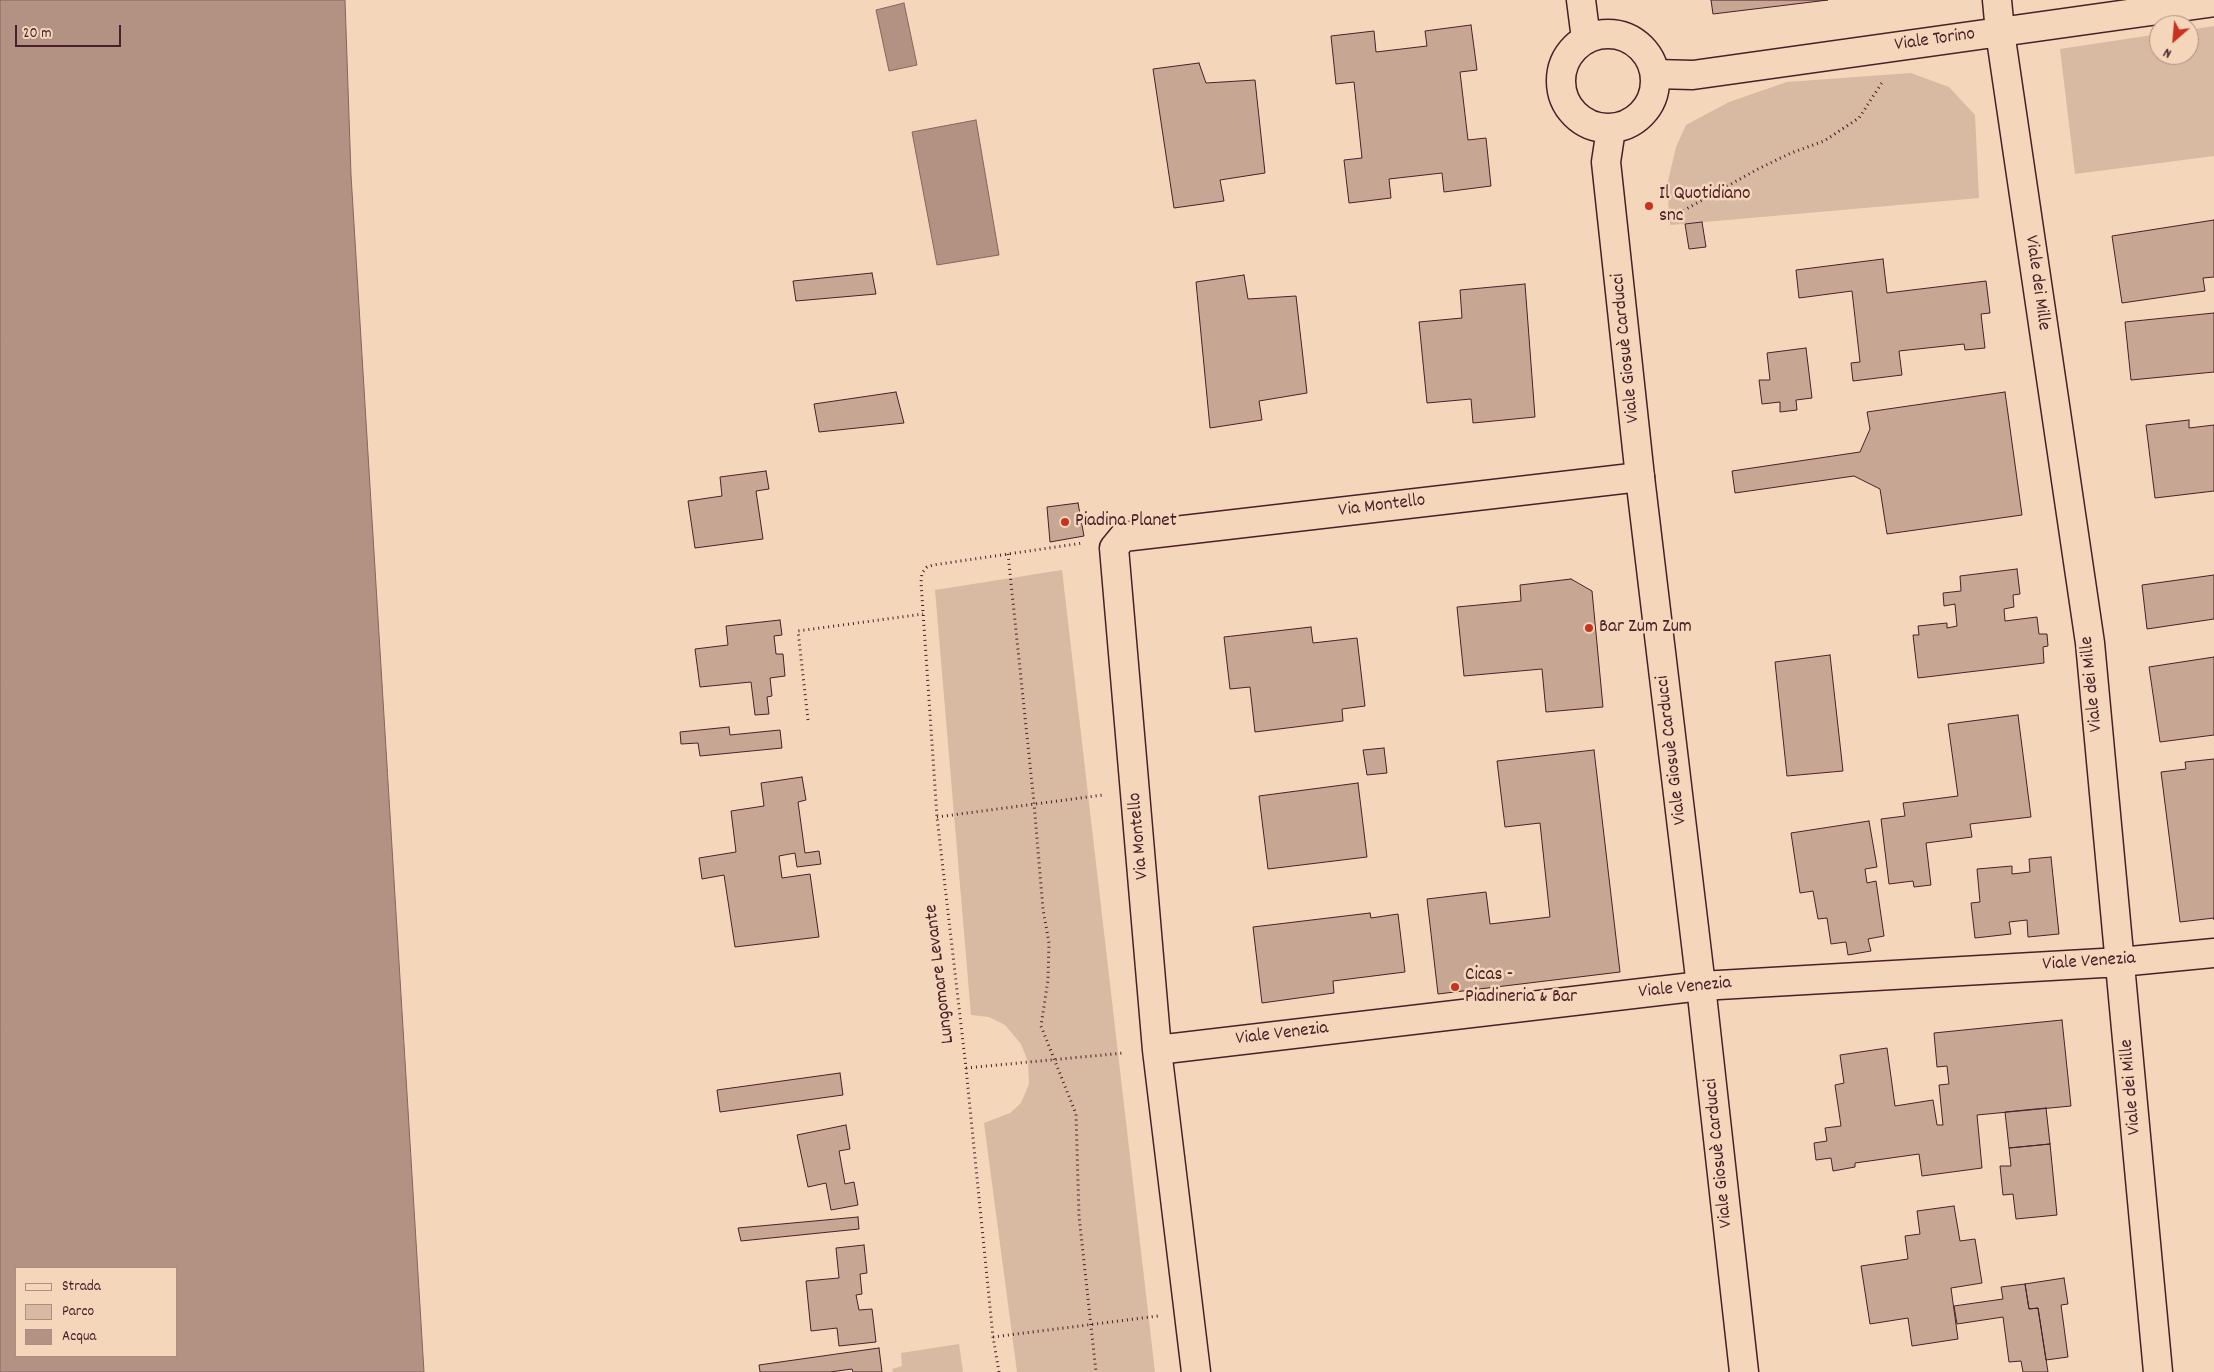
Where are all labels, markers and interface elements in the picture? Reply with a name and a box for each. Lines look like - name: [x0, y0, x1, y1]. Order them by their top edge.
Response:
- scale bar: [18, 15, 124, 47]
- north arrow: [2149, 15, 2199, 65]
- text: 20 m: [23, 23, 51, 45]
- street label: Viale Torino: [1893, 24, 1977, 58]
- text: N: [2160, 42, 2175, 63]
- place label: Il Quotidiano snc: [1659, 184, 1751, 228]
- marker: Il Quotidiano snc: [1643, 200, 1655, 212]
- street label: Viale dei Mille: [2018, 234, 2054, 332]
- street label: Viale Giosuè Carducci: [1608, 272, 1646, 424]
- street label: Via Montello: [1337, 490, 1427, 524]
- place label: Piadina Planet: [1075, 511, 1177, 533]
- marker: Piadina Planet: [1059, 516, 1071, 528]
- place label: Bar Zum Zum: [1599, 617, 1692, 639]
- marker: Bar Zum Zum: [1583, 622, 1595, 634]
- street label: Viale dei Mille: [2077, 635, 2109, 733]
- street label: Viale Giosuè Carducci: [1653, 674, 1693, 826]
- street label: Via Montello: [1125, 792, 1155, 880]
- street label: Lungomare Levante: [921, 903, 961, 1045]
- street label: Viale Venezia: [2042, 948, 2136, 978]
- place label: Cicas - Piadineria & Bar: [1465, 965, 1577, 1009]
- street label: Viale Venezia: [1638, 973, 1732, 1005]
- marker: Cicas - Piadineria & Bar: [1449, 981, 1461, 993]
- street label: Viale Venezia: [1234, 1018, 1330, 1052]
- street label: Viale dei Mille: [2116, 1038, 2148, 1136]
- street label: Viale Giosuè Carducci: [1701, 1077, 1739, 1229]
- legend: [15, 1267, 178, 1357]
- text: Strada: [62, 1276, 101, 1298]
- text: Parco: [62, 1301, 94, 1323]
- text: Acqua: [62, 1326, 96, 1348]

